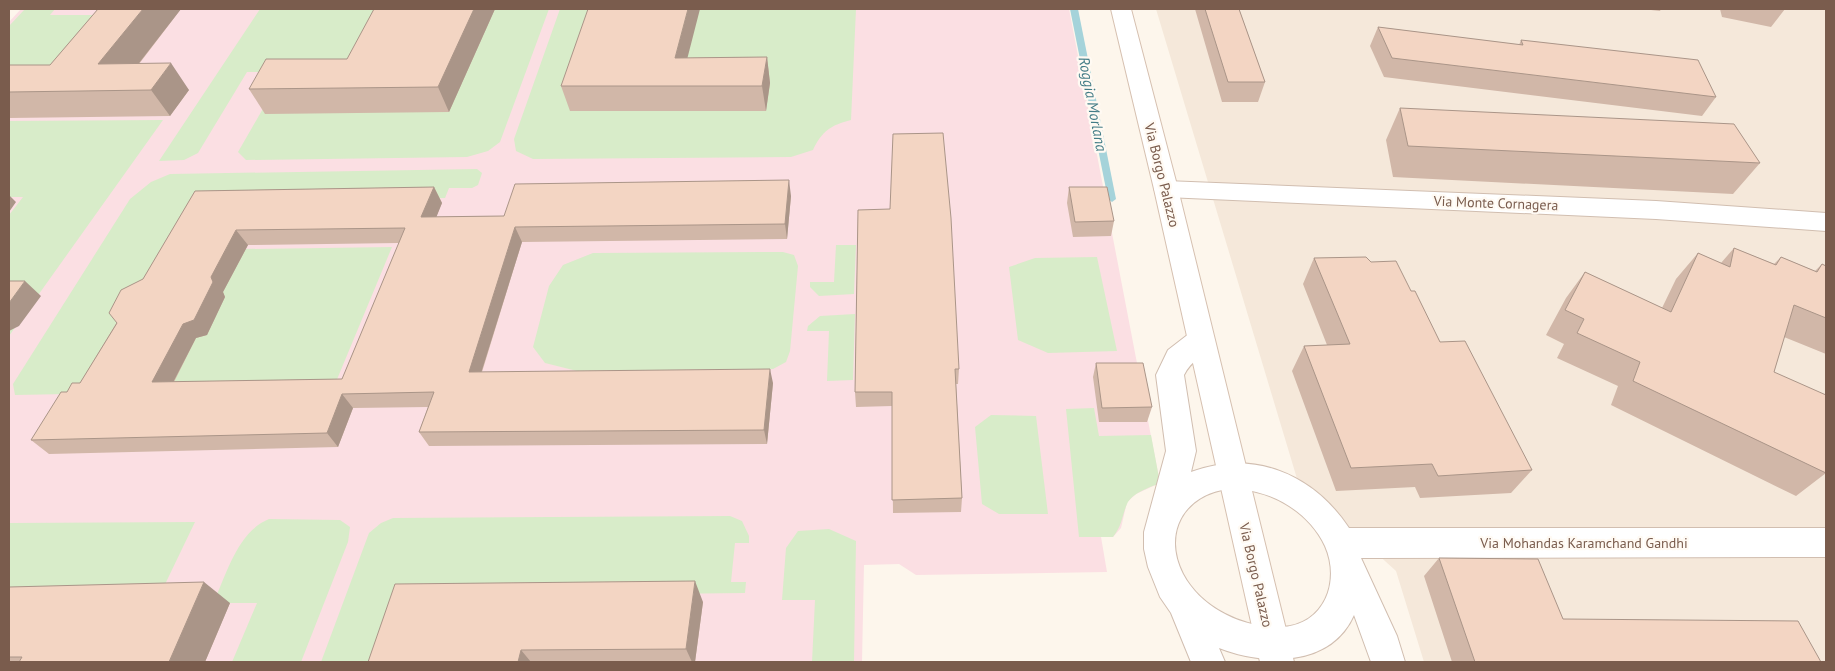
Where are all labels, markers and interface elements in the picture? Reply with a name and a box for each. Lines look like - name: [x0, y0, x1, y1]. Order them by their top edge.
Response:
- water label: Roggia Morlana: [1075, 55, 1112, 154]
- street label: Via Borgo Palazzo: [1140, 120, 1184, 229]
- street label: Via Monte Cornagera: [1432, 192, 1559, 214]
- street label: Via Borgo Palazzo: [1235, 520, 1277, 629]
- street label: Via Mohandas Karamchand Gandhi: [1479, 534, 1688, 552]

